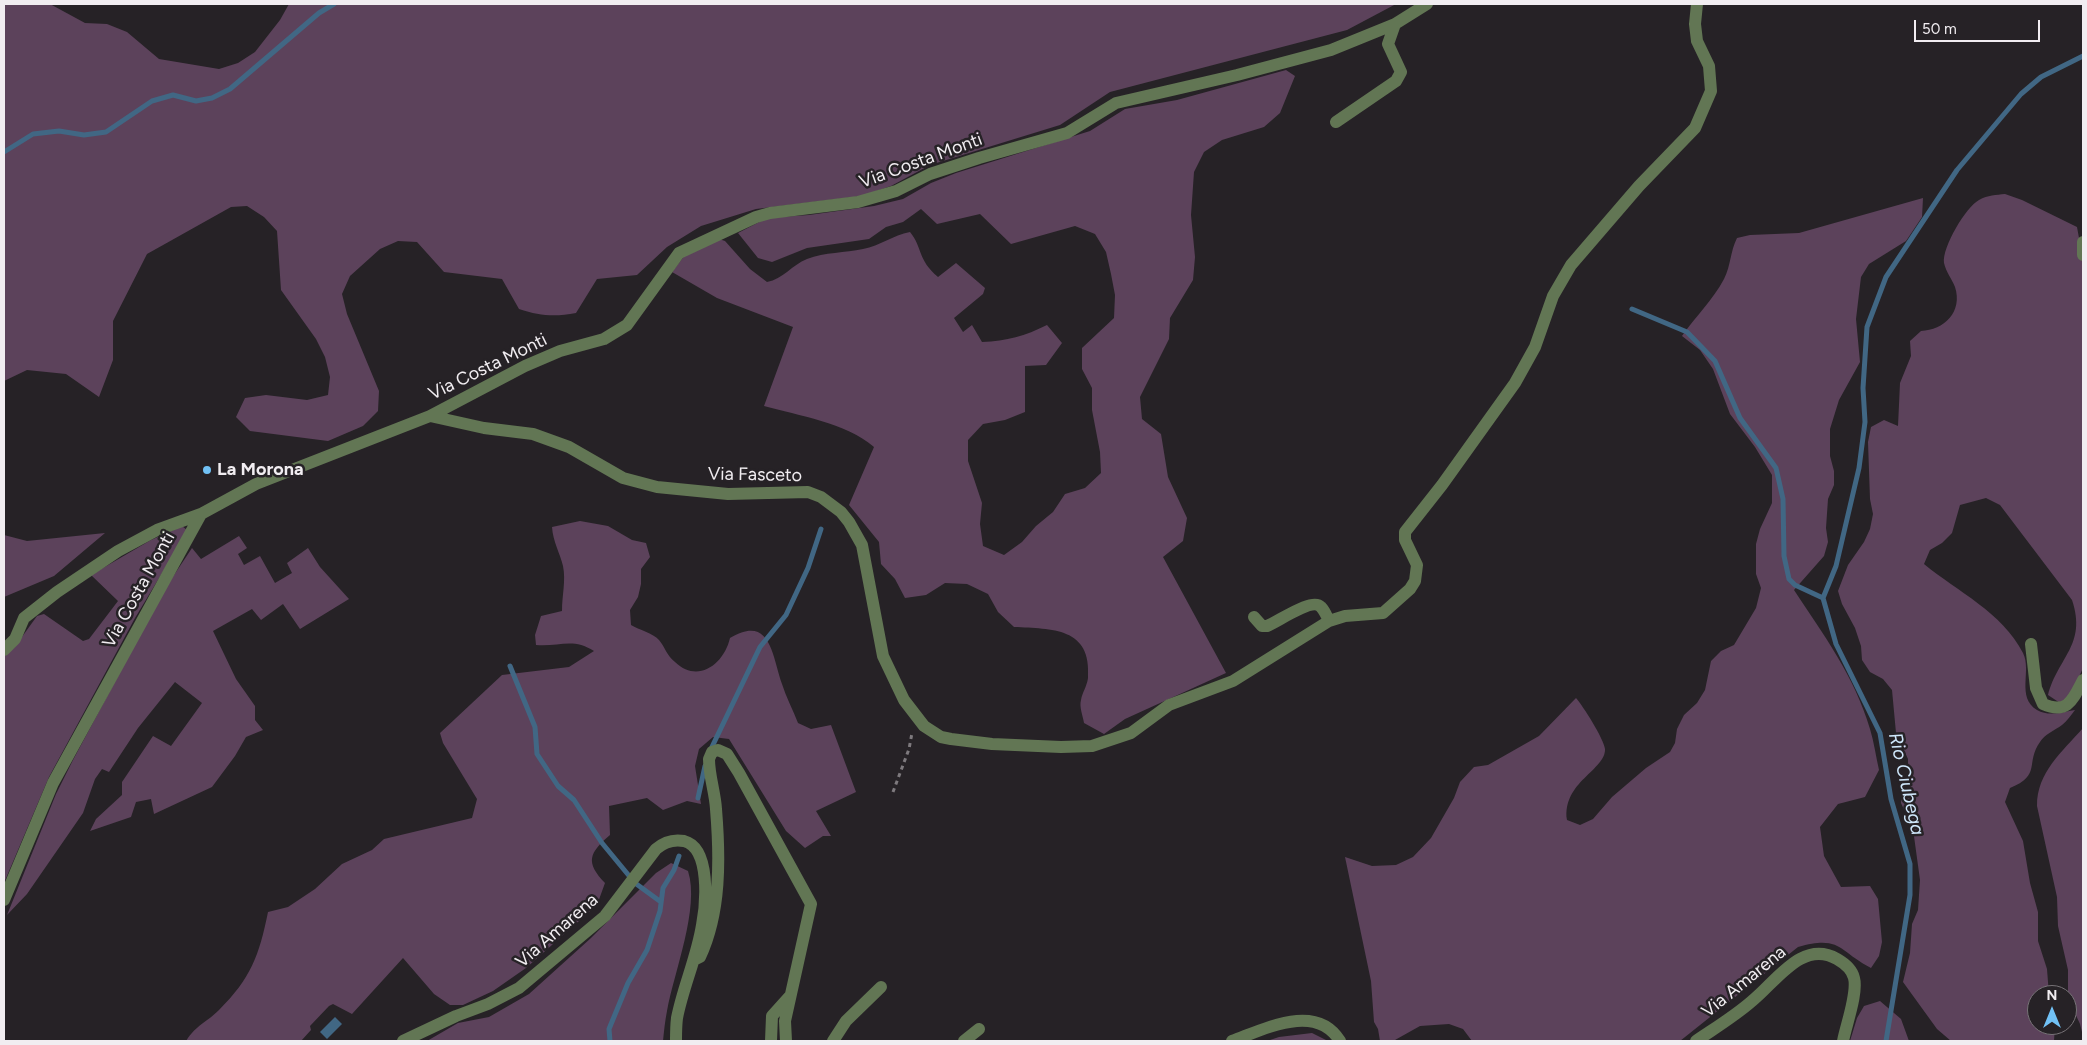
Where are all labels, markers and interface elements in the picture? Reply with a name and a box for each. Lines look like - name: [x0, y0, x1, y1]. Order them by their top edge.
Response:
- scale bar: [1917, 10, 2043, 42]
- text: 50 m: [1922, 20, 1957, 38]
- street label: Via Costa Monti: [857, 129, 985, 193]
- street label: Via Costa Monti: [425, 329, 551, 405]
- place label: La Morona: [217, 459, 304, 481]
- street label: Via Fasceto: [708, 463, 802, 487]
- marker: La Morona: [201, 464, 213, 476]
- street label: Via Costa Monti: [98, 528, 180, 652]
- water label: Rio Ciubega: [1883, 730, 1929, 838]
- street label: Via Amarena: [511, 889, 603, 973]
- street label: Via Amarena: [1698, 941, 1790, 1023]
- north arrow: [2027, 985, 2077, 1035]
- text: N: [2047, 987, 2057, 1004]

